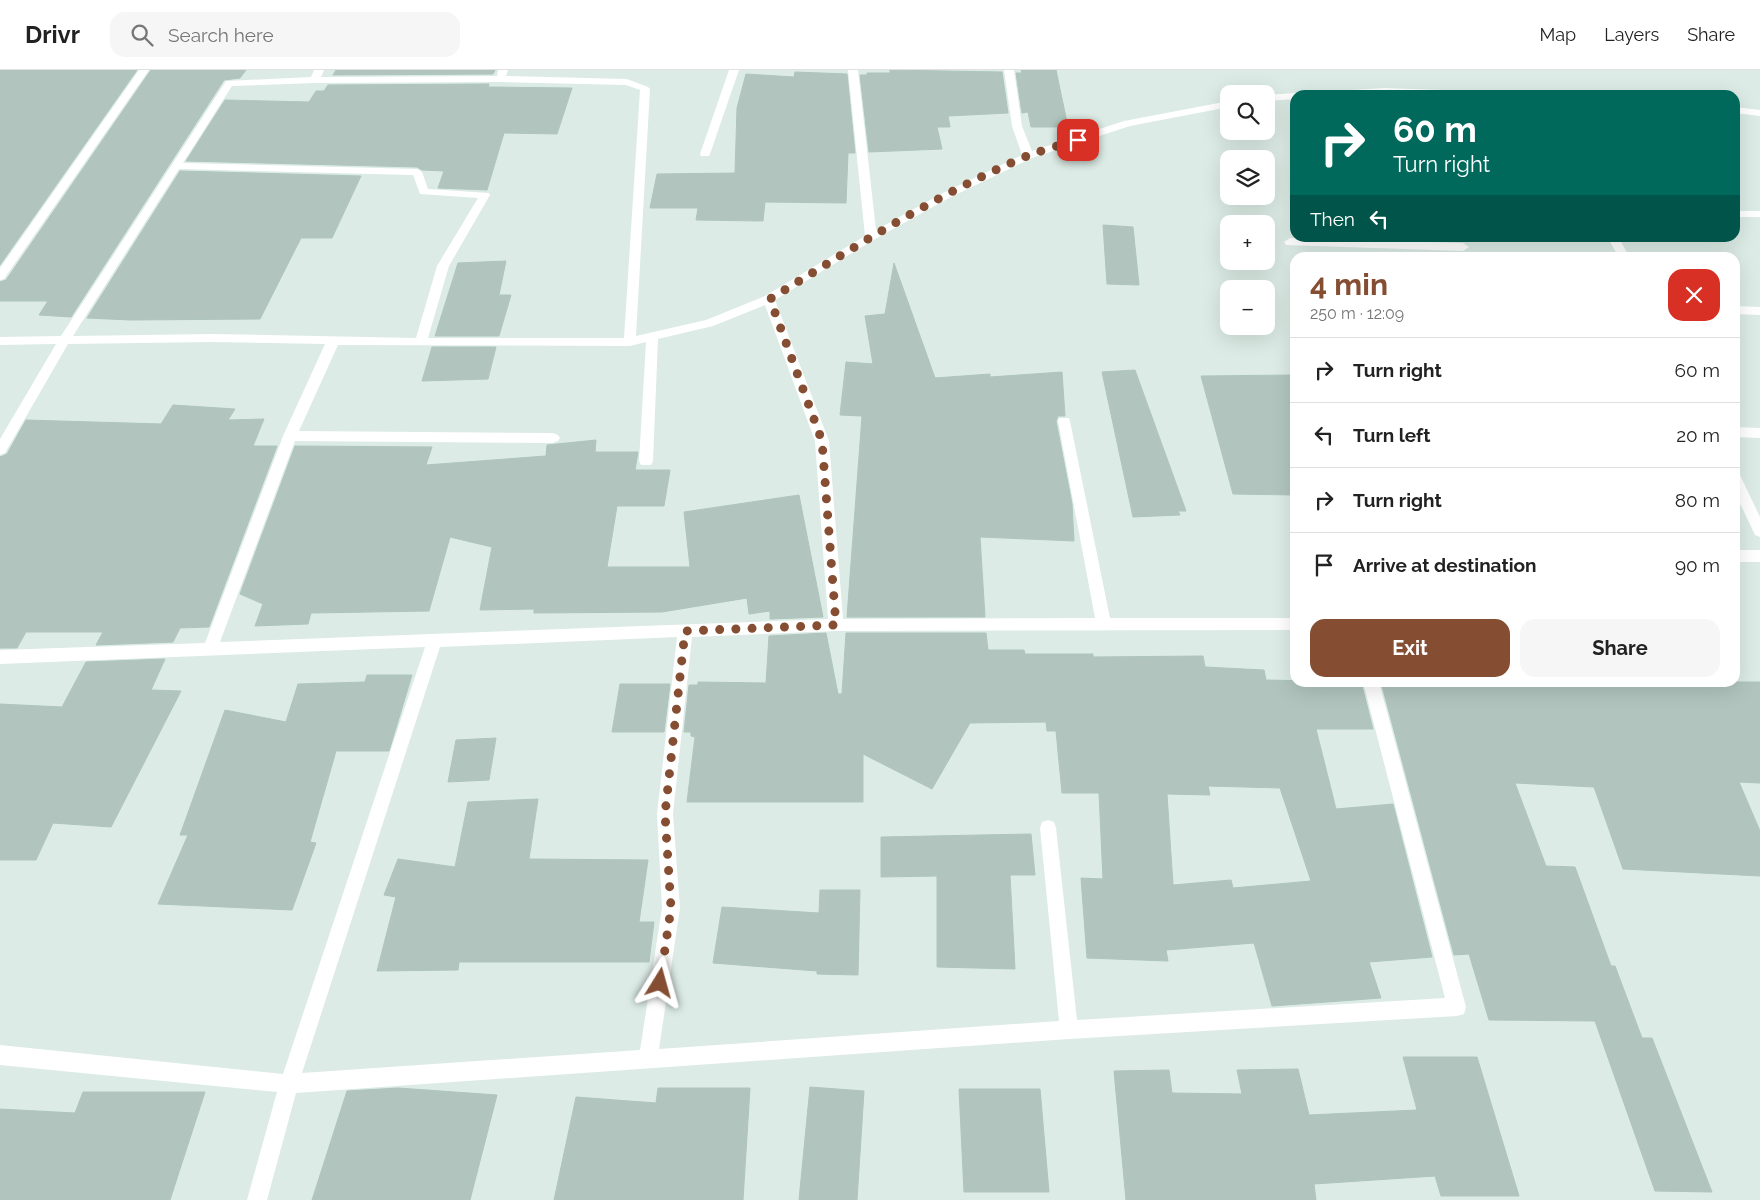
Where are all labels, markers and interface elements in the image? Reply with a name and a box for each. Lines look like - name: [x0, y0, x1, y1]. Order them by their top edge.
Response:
- search box: [110, 12, 460, 57]
- text: Drivr: [25, 20, 80, 49]
- icon: search: [128, 21, 156, 49]
- text: Search here: [168, 24, 274, 46]
- text: Map: [1540, 24, 1576, 45]
- text: Layers: [1604, 24, 1659, 45]
- text: Share: [1687, 24, 1735, 45]
- map controls: [1220, 85, 1275, 335]
- button: search: [1220, 85, 1275, 140]
- text: 60 m: [1393, 109, 1477, 150]
- icon: right: [1310, 110, 1375, 175]
- pin: [1057, 119, 1099, 161]
- icon: arrive: [1064, 126, 1092, 154]
- button: layers: [1220, 150, 1275, 205]
- text: Turn right: [1393, 151, 1490, 177]
- icon: left: [1365, 205, 1393, 233]
- text: Then: [1310, 208, 1355, 230]
- button: +: [1220, 215, 1275, 270]
- text: 4 min: [1310, 267, 1388, 302]
- button: close: [1668, 269, 1720, 321]
- button: −: [1220, 280, 1275, 335]
- text: 250 m · 12:09: [1310, 304, 1404, 323]
- icon: right: [1310, 356, 1338, 384]
- text: Turn right: [1353, 359, 1442, 381]
- text: 60 m: [1675, 359, 1720, 381]
- icon: left: [1310, 421, 1338, 449]
- text: Turn left: [1353, 424, 1430, 446]
- text: 20 m: [1676, 424, 1720, 446]
- icon: right: [1310, 486, 1338, 514]
- text: Turn right: [1353, 489, 1442, 511]
- text: 80 m: [1675, 489, 1720, 511]
- icon: arrive: [1310, 551, 1338, 579]
- text: Arrive at destination: [1353, 554, 1537, 576]
- text: 90 m: [1675, 554, 1720, 576]
- button: Exit: [1310, 619, 1510, 677]
- button: Share: [1520, 619, 1720, 677]
- position arrow: [633, 956, 685, 1008]

